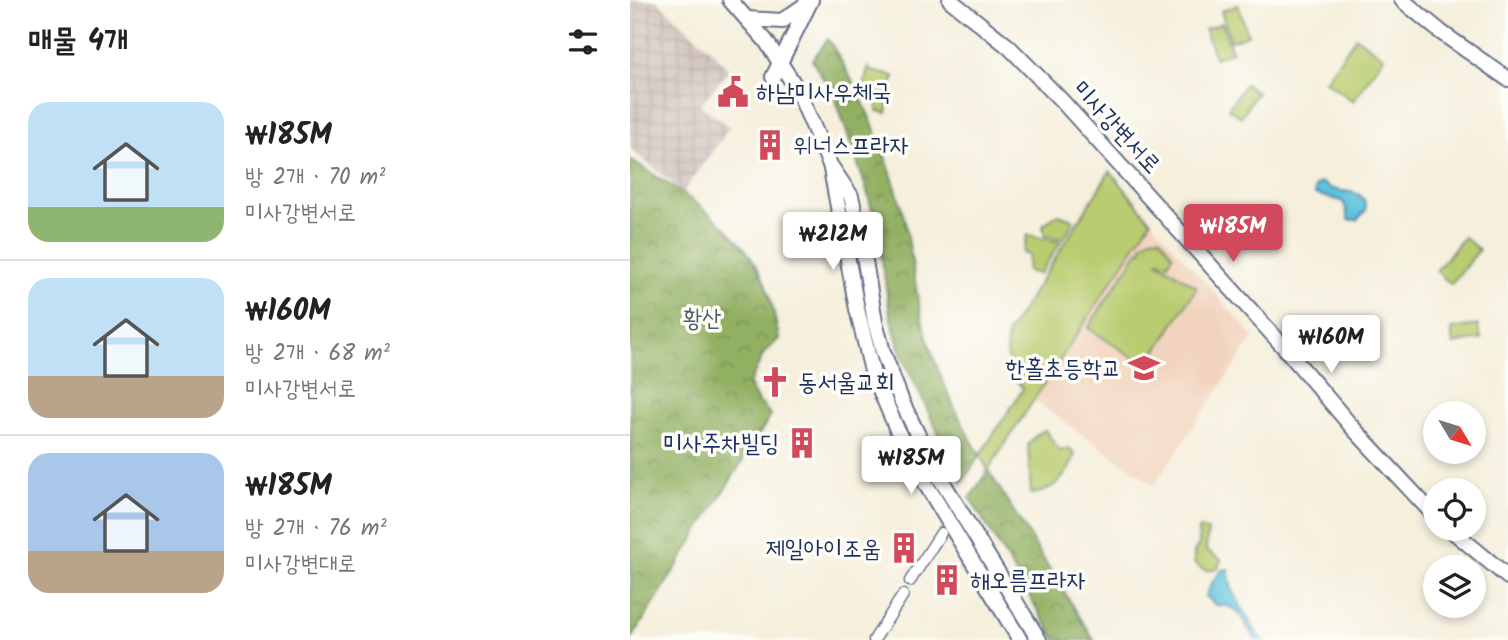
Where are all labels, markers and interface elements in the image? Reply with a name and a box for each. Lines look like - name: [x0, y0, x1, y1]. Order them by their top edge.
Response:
- text: 매물 4개: [28, 18, 128, 66]
- icon: filters: [564, 23, 602, 61]
- street label: 미사강변서로: [1062, 72, 1170, 184]
- place label: 하남미사우체국: [756, 74, 891, 113]
- public building icon: 하남미사우체국: [716, 75, 750, 109]
- text: ₩185M: [245, 112, 332, 160]
- place label: 위너스프라자: [793, 127, 909, 166]
- building icon: 위너스프라자: [753, 128, 787, 162]
- icon: home: [84, 130, 168, 214]
- text: 방 2개 · 70 m²: [245, 160, 385, 196]
- text: 미사강변서로: [245, 196, 356, 232]
- pin: ₩185M: [1184, 204, 1282, 264]
- text: ₩185M: [1200, 209, 1266, 245]
- pin: ₩212M: [784, 212, 882, 272]
- text: ₩212M: [799, 217, 867, 253]
- text: ₩160M: [245, 288, 331, 336]
- park label: 황산: [683, 300, 721, 339]
- icon: home: [84, 306, 168, 390]
- pin: ₩160M: [1282, 316, 1380, 375]
- text: ₩160M: [1298, 320, 1364, 356]
- text: 방 2개 · 68 m²: [245, 336, 390, 372]
- place label: 한홀초등학교: [1005, 350, 1121, 389]
- school or university icon: 한홀초등학교: [1127, 351, 1161, 385]
- place label: 동서울교회: [798, 364, 895, 403]
- church icon: 동서울교회: [758, 365, 792, 399]
- text: 미사강변서로: [245, 372, 356, 408]
- north arrow: [1423, 401, 1486, 464]
- map controls: [1423, 401, 1486, 618]
- place label: 미사주차빌딩: [663, 425, 779, 464]
- building icon: 미사주차빌딩: [785, 426, 819, 460]
- pin: ₩185M: [862, 436, 960, 496]
- text: ₩185M: [878, 441, 944, 477]
- text: ₩185M: [245, 463, 332, 511]
- button: locate: [1423, 478, 1486, 541]
- icon: home: [84, 481, 168, 565]
- text: 방 2개 · 76 m²: [245, 511, 387, 547]
- place label: 제일아이조움: [765, 530, 881, 569]
- building icon: 제일아이조움: [887, 531, 921, 565]
- text: 미사강변대로: [245, 547, 356, 583]
- button: layers: [1423, 555, 1486, 618]
- place label: 해오름프라자: [970, 562, 1086, 601]
- building icon: 해오름프라자: [930, 563, 964, 597]

